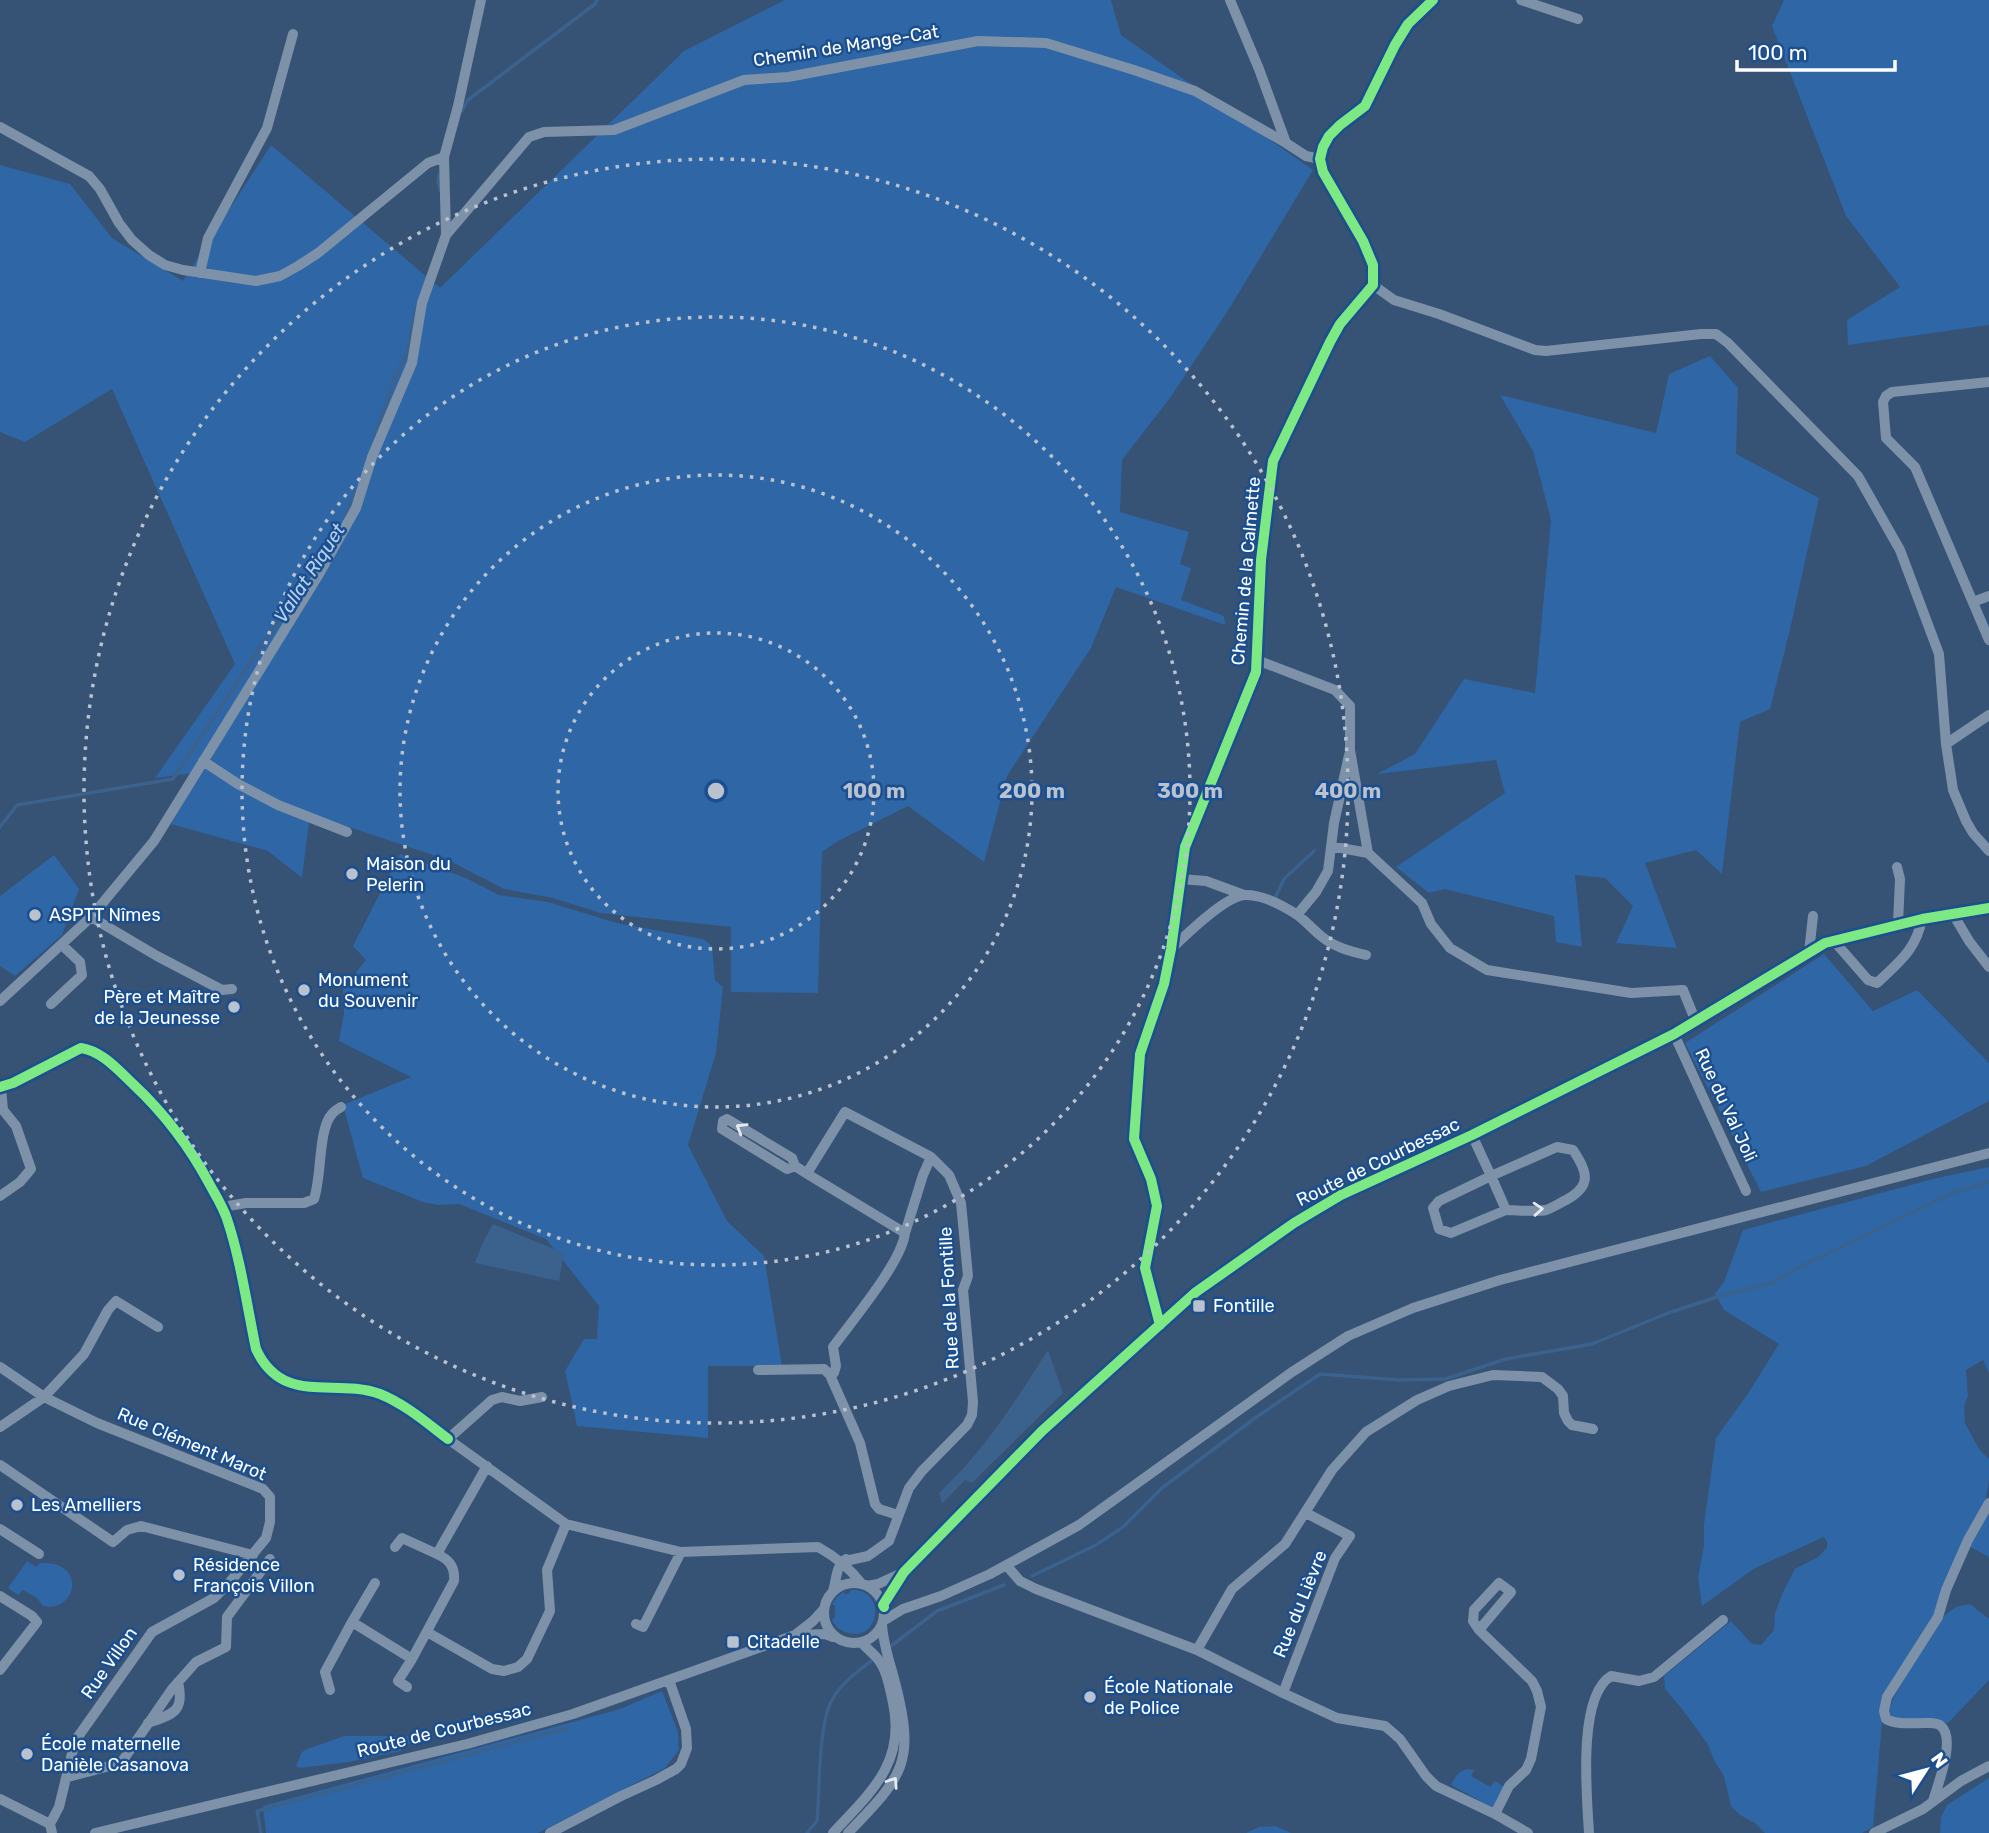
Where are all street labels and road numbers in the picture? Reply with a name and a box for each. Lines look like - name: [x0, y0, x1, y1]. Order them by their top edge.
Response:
- street label: Chemin de Mange-Cat: [752, 20, 940, 72]
- street label: Chemin de la Calmette: [1227, 476, 1265, 666]
- street label: Rue du Val Joli: [1690, 1045, 1762, 1165]
- street label: Route de Courbessac: [1293, 1113, 1463, 1211]
- street label: Rue de la Fontille: [934, 1226, 964, 1370]
- street label: Rue Clément Marot: [114, 1403, 270, 1485]
- street label: Rue du Lièvre: [1268, 1547, 1332, 1661]
- street label: Rue Villon: [76, 1623, 142, 1703]
- street label: Route de Courbessac: [355, 1698, 533, 1762]

